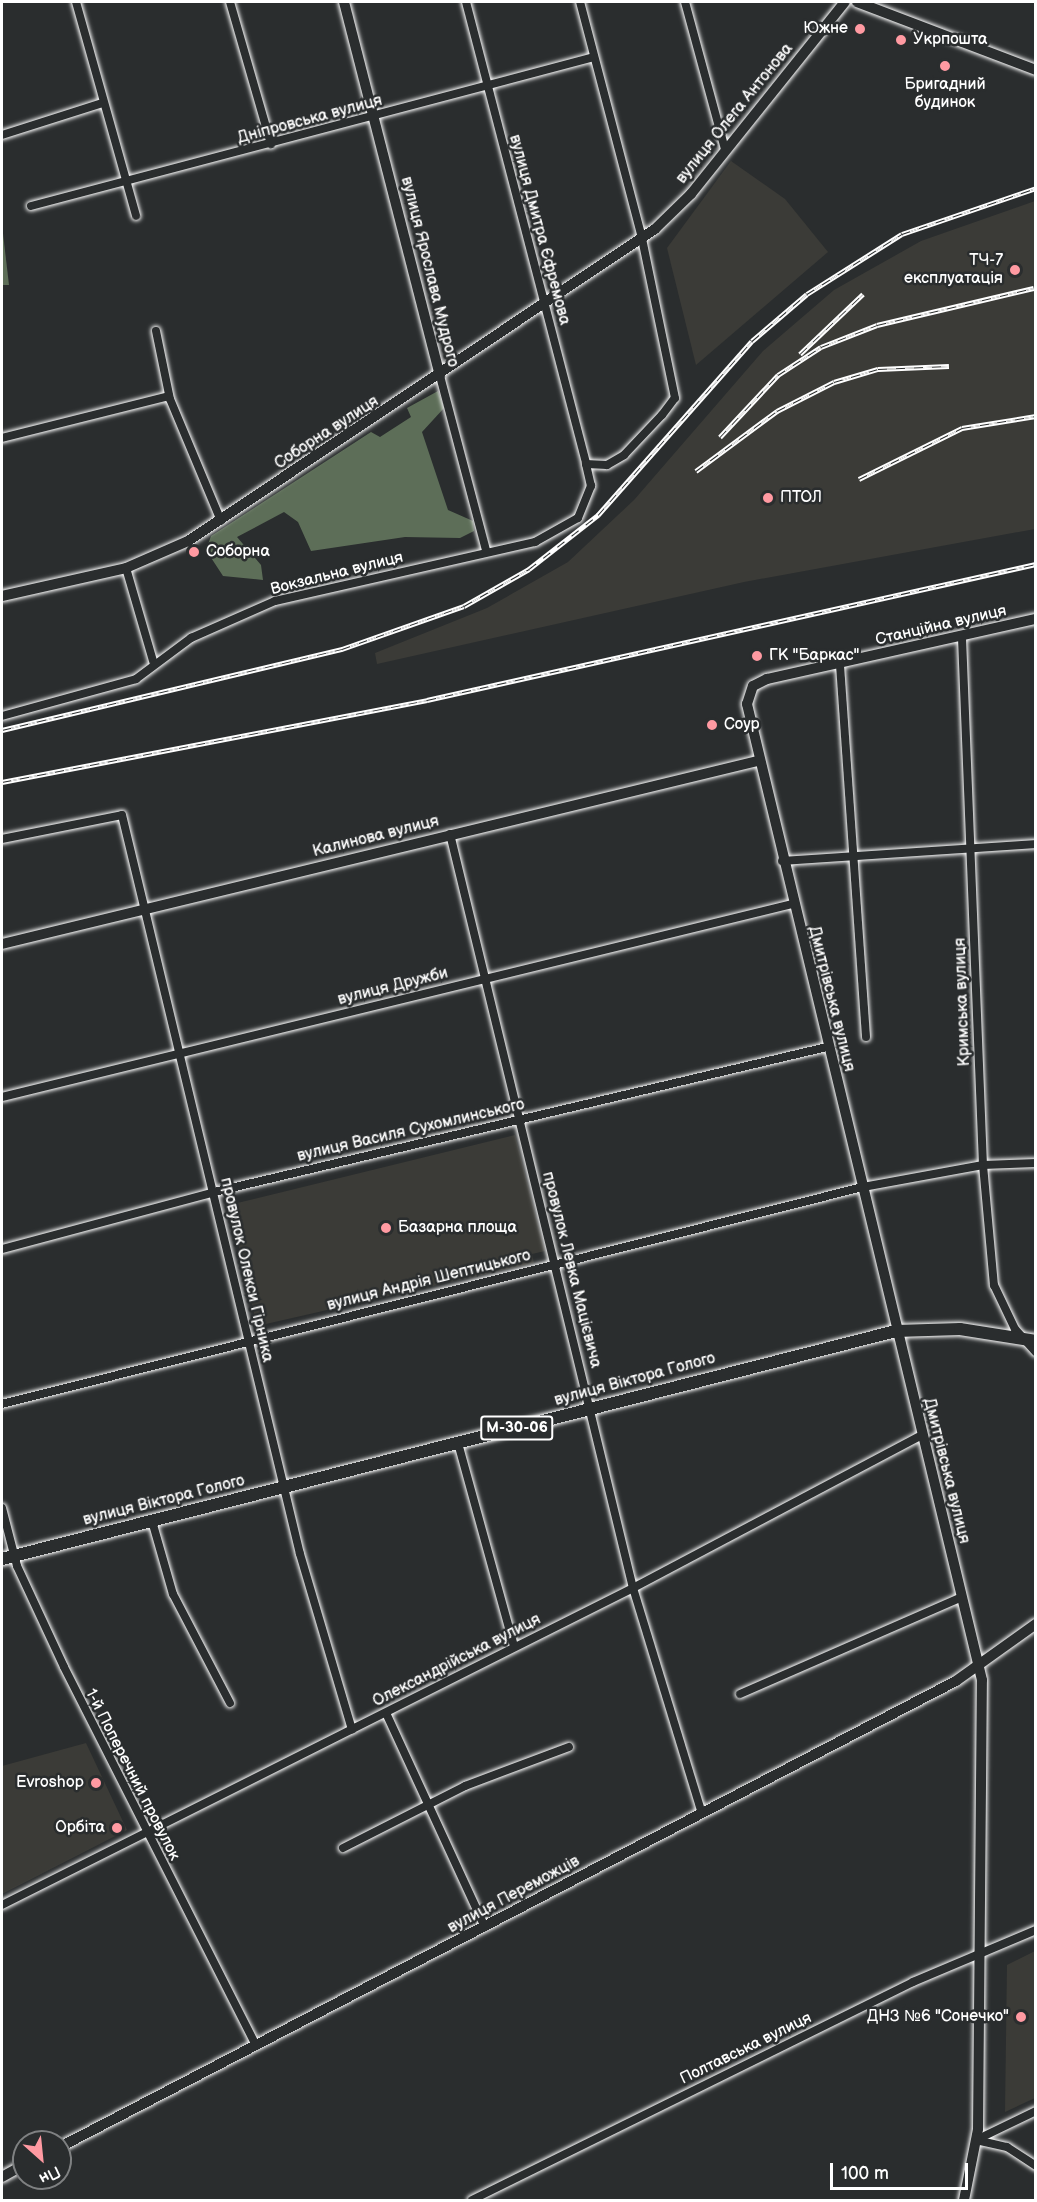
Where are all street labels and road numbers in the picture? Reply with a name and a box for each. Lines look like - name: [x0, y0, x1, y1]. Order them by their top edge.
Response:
- street label: вулиця Олега Антонова: [672, 40, 798, 188]
- street label: Дніпровська вулиця: [235, 91, 385, 149]
- street label: вулиця Дмитра Єфремова: [504, 133, 574, 327]
- street label: вулиця Ярослава Мудрого: [396, 175, 462, 369]
- street label: Соборна вулиця: [271, 392, 383, 474]
- street label: Вокзальна вулиця: [269, 548, 405, 600]
- street label: Станційна вулиця: [874, 602, 1008, 650]
- street label: Калинова вулиця: [311, 812, 441, 862]
- street label: Дмитрівська вулиця: [804, 924, 858, 1074]
- street label: Кримська вулиця: [951, 937, 975, 1067]
- street label: вулиця Дружби: [336, 964, 450, 1010]
- street label: вулиця Василя Сухомлинського: [295, 1095, 527, 1167]
- street label: провулок Левка Мацієвича: [537, 1170, 605, 1370]
- street label: провулок Олекси Гірника: [215, 1176, 277, 1364]
- street label: вулиця Андрія Шептицького: [325, 1246, 533, 1316]
- street label: вулиця Віктора Голого: [552, 1349, 718, 1411]
- street label: Дмитрівська вулиця: [919, 1396, 973, 1546]
- road number: М-30-06: [480, 1416, 554, 1440]
- street label: вулиця Віктора Голого: [81, 1472, 247, 1530]
- street label: Олександрійська вулиця: [370, 1610, 544, 1712]
- street label: 1-й Поперечний провулок: [80, 1686, 184, 1864]
- street label: вулиця Переможців: [445, 1852, 583, 1938]
- street label: Полтавська вулиця: [677, 2009, 815, 2089]

